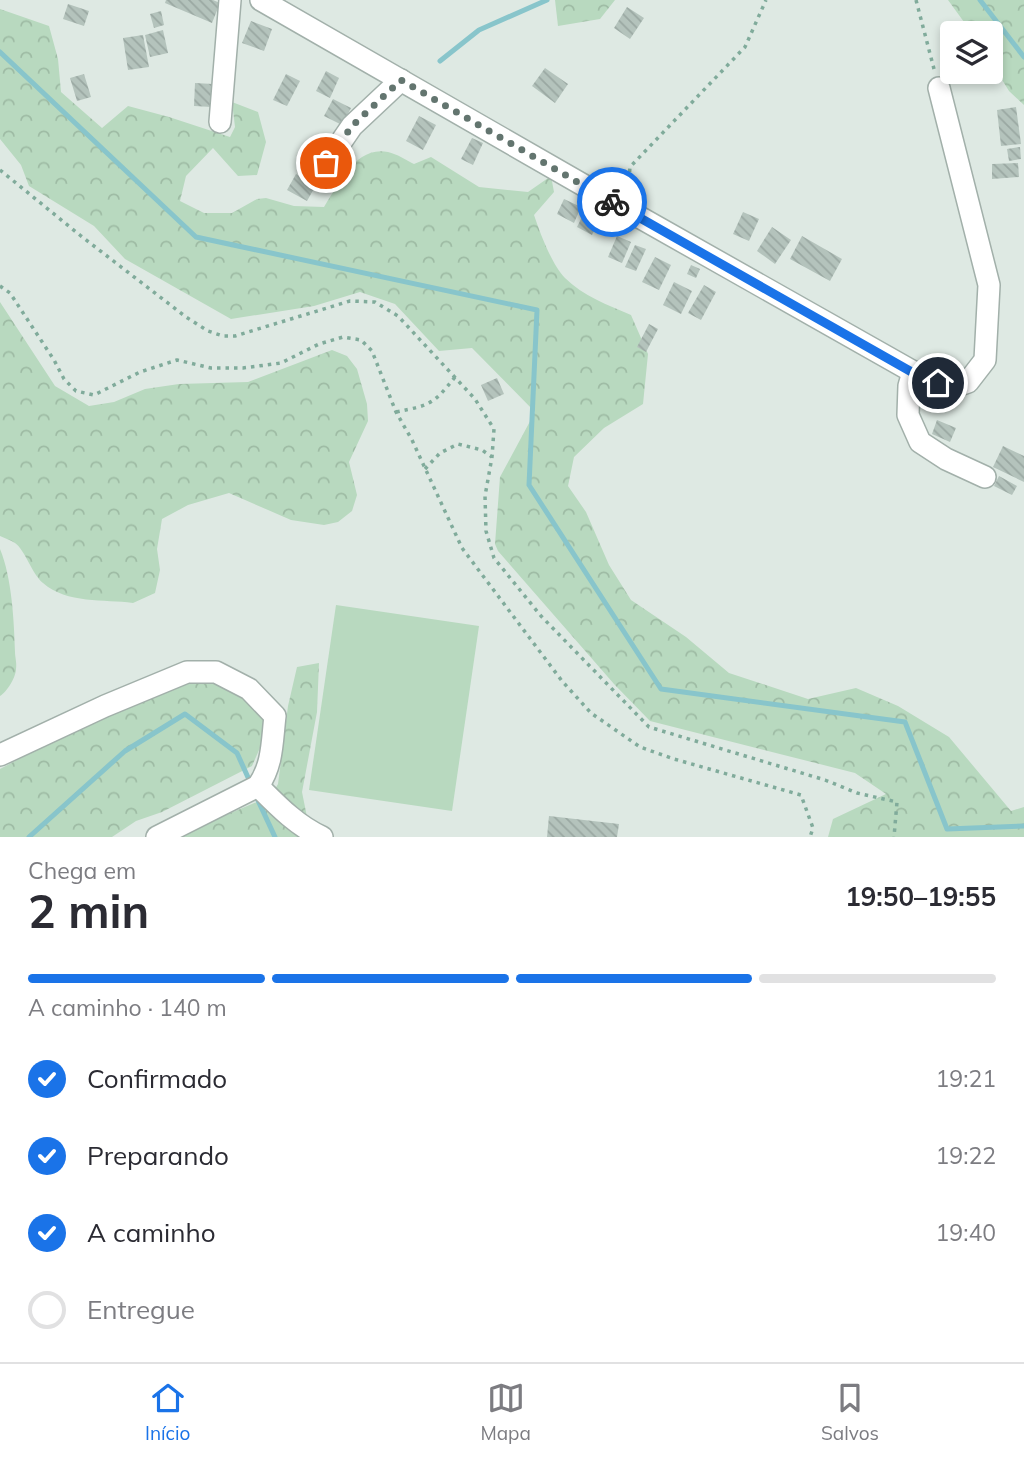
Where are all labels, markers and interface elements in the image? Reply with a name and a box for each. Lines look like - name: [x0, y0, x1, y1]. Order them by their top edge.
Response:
- map controls: [940, 21, 1003, 84]
- button: layers: [940, 21, 1003, 84]
- pin: [296, 133, 356, 193]
- icon: bag: [307, 144, 345, 182]
- courier: [577, 167, 647, 237]
- icon: bike: [593, 183, 631, 221]
- pin: [908, 353, 968, 413]
- icon: home: [919, 364, 957, 402]
- text: Chega em: [28, 856, 136, 885]
- text: 19:50–19:55: [845, 880, 996, 913]
- text: 2 min: [28, 882, 149, 940]
- text: A caminho · 140 m: [28, 993, 227, 1022]
- icon: check: [28, 1060, 66, 1098]
- text: Confirmado: [87, 1062, 227, 1095]
- text: 19:21: [936, 1064, 996, 1093]
- icon: check: [28, 1137, 66, 1175]
- text: Preparando: [87, 1139, 229, 1172]
- text: 19:22: [936, 1141, 996, 1170]
- icon: check: [28, 1214, 66, 1252]
- text: A caminho: [87, 1216, 216, 1249]
- text: 19:40: [936, 1218, 996, 1247]
- text: Entregue: [87, 1293, 195, 1326]
- tab: Início: [145, 1379, 190, 1445]
- tab: Mapa: [480, 1379, 531, 1445]
- tab: Salvos: [821, 1379, 879, 1445]

